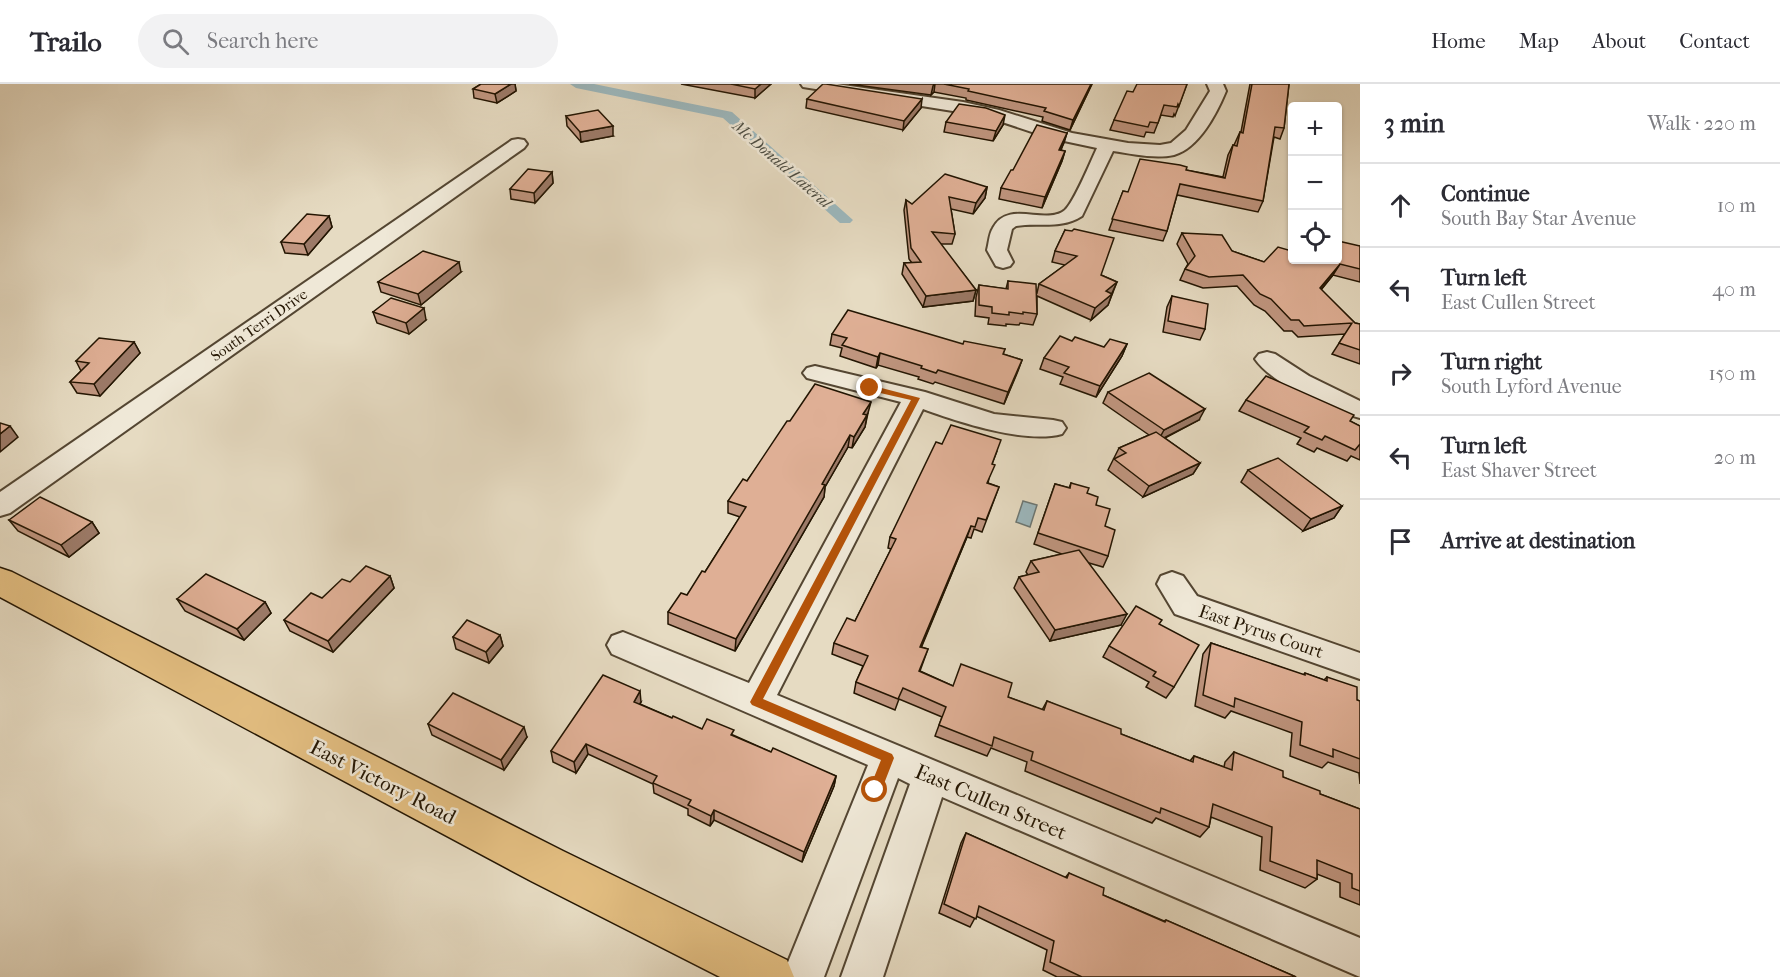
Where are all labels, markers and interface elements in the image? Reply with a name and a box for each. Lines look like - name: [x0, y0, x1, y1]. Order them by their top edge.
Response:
- search box: [138, 14, 558, 68]
- text: Trailo: [30, 25, 102, 58]
- icon: search: [159, 25, 192, 58]
- text: Search here: [207, 28, 318, 54]
- text: Home: [1431, 29, 1486, 53]
- text: Map: [1519, 29, 1559, 53]
- text: About: [1592, 29, 1646, 53]
- text: Contact: [1679, 29, 1750, 53]
- map controls: [1288, 102, 1342, 264]
- button: +: [1288, 102, 1342, 156]
- text: 3 min: [1384, 108, 1445, 139]
- text: Walk · 220 m: [1648, 112, 1756, 135]
- water label: Mc Donald Lateral: [728, 116, 837, 213]
- button: −: [1288, 156, 1342, 210]
- text: Continue: [1441, 181, 1530, 207]
- icon: ahead: [1384, 189, 1417, 222]
- text: 10 m: [1717, 194, 1756, 217]
- text: South Bay Star Avenue: [1441, 207, 1636, 230]
- button: locate: [1288, 210, 1342, 264]
- text: Turn left: [1441, 265, 1527, 291]
- icon: left: [1384, 273, 1417, 306]
- text: 40 m: [1712, 278, 1756, 301]
- street label: South Terri Drive: [207, 285, 311, 365]
- text: East Cullen Street: [1441, 291, 1596, 314]
- text: Turn right: [1441, 349, 1542, 375]
- icon: right: [1384, 357, 1417, 390]
- text: 150 m: [1708, 362, 1756, 385]
- route end: [856, 374, 882, 400]
- text: South Lyford Avenue: [1441, 375, 1622, 398]
- text: Turn left: [1441, 433, 1527, 459]
- icon: left: [1384, 441, 1417, 474]
- text: 20 m: [1714, 446, 1756, 469]
- text: East Shaver Street: [1441, 459, 1597, 482]
- icon: arrive: [1384, 525, 1417, 558]
- text: Arrive at destination: [1441, 528, 1635, 554]
- street label: East Pyrus Court: [1196, 601, 1327, 663]
- street label: East Victory Road: [306, 735, 460, 829]
- street label: East Cullen Street: [912, 759, 1071, 845]
- route start: [861, 776, 887, 802]

